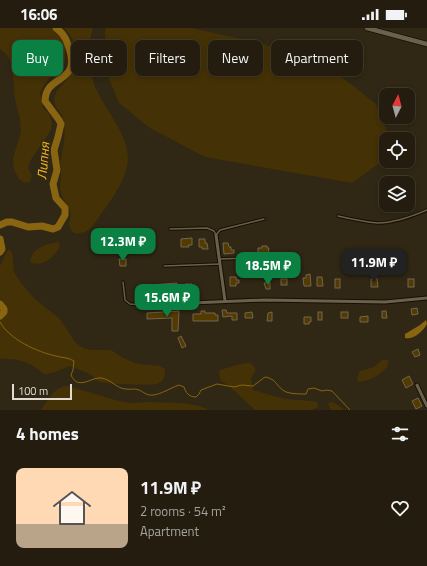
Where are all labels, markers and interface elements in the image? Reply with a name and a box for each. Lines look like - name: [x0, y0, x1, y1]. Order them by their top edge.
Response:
- text: 16:06: [20, 3, 57, 26]
- chip: Buy: [12, 40, 63, 76]
- chip: Rent: [71, 40, 127, 76]
- chip: Filters: [135, 40, 200, 76]
- chip: New: [208, 40, 263, 76]
- chip: Apartment: [271, 40, 363, 76]
- north arrow: [379, 88, 415, 124]
- map controls: [379, 88, 415, 212]
- button: locate: [379, 132, 415, 168]
- water label: Липня: [31, 140, 55, 180]
- button: layers: [379, 176, 415, 212]
- pin: 12.3M ₽: [86, 228, 160, 262]
- text: 12.3M ₽: [100, 231, 146, 251]
- pin: 11.9M ₽: [337, 249, 411, 283]
- pin: 18.5M ₽: [231, 252, 305, 286]
- text: 11.9M ₽: [351, 252, 397, 272]
- text: 18.5M ₽: [245, 255, 291, 275]
- pin: 15.6M ₽: [130, 284, 204, 318]
- text: 15.6M ₽: [144, 287, 190, 307]
- scale bar: [12, 382, 72, 401]
- text: 100 m: [18, 383, 48, 399]
- text: 4 homes: [16, 421, 79, 447]
- icon: filters: [389, 423, 411, 445]
- text: 11.9M ₽: [140, 475, 201, 501]
- icon: home: [48, 484, 96, 532]
- icon: heart: [389, 497, 411, 519]
- text: 2 rooms · 54 m²: [140, 501, 226, 521]
- text: Apartment: [140, 521, 199, 541]

